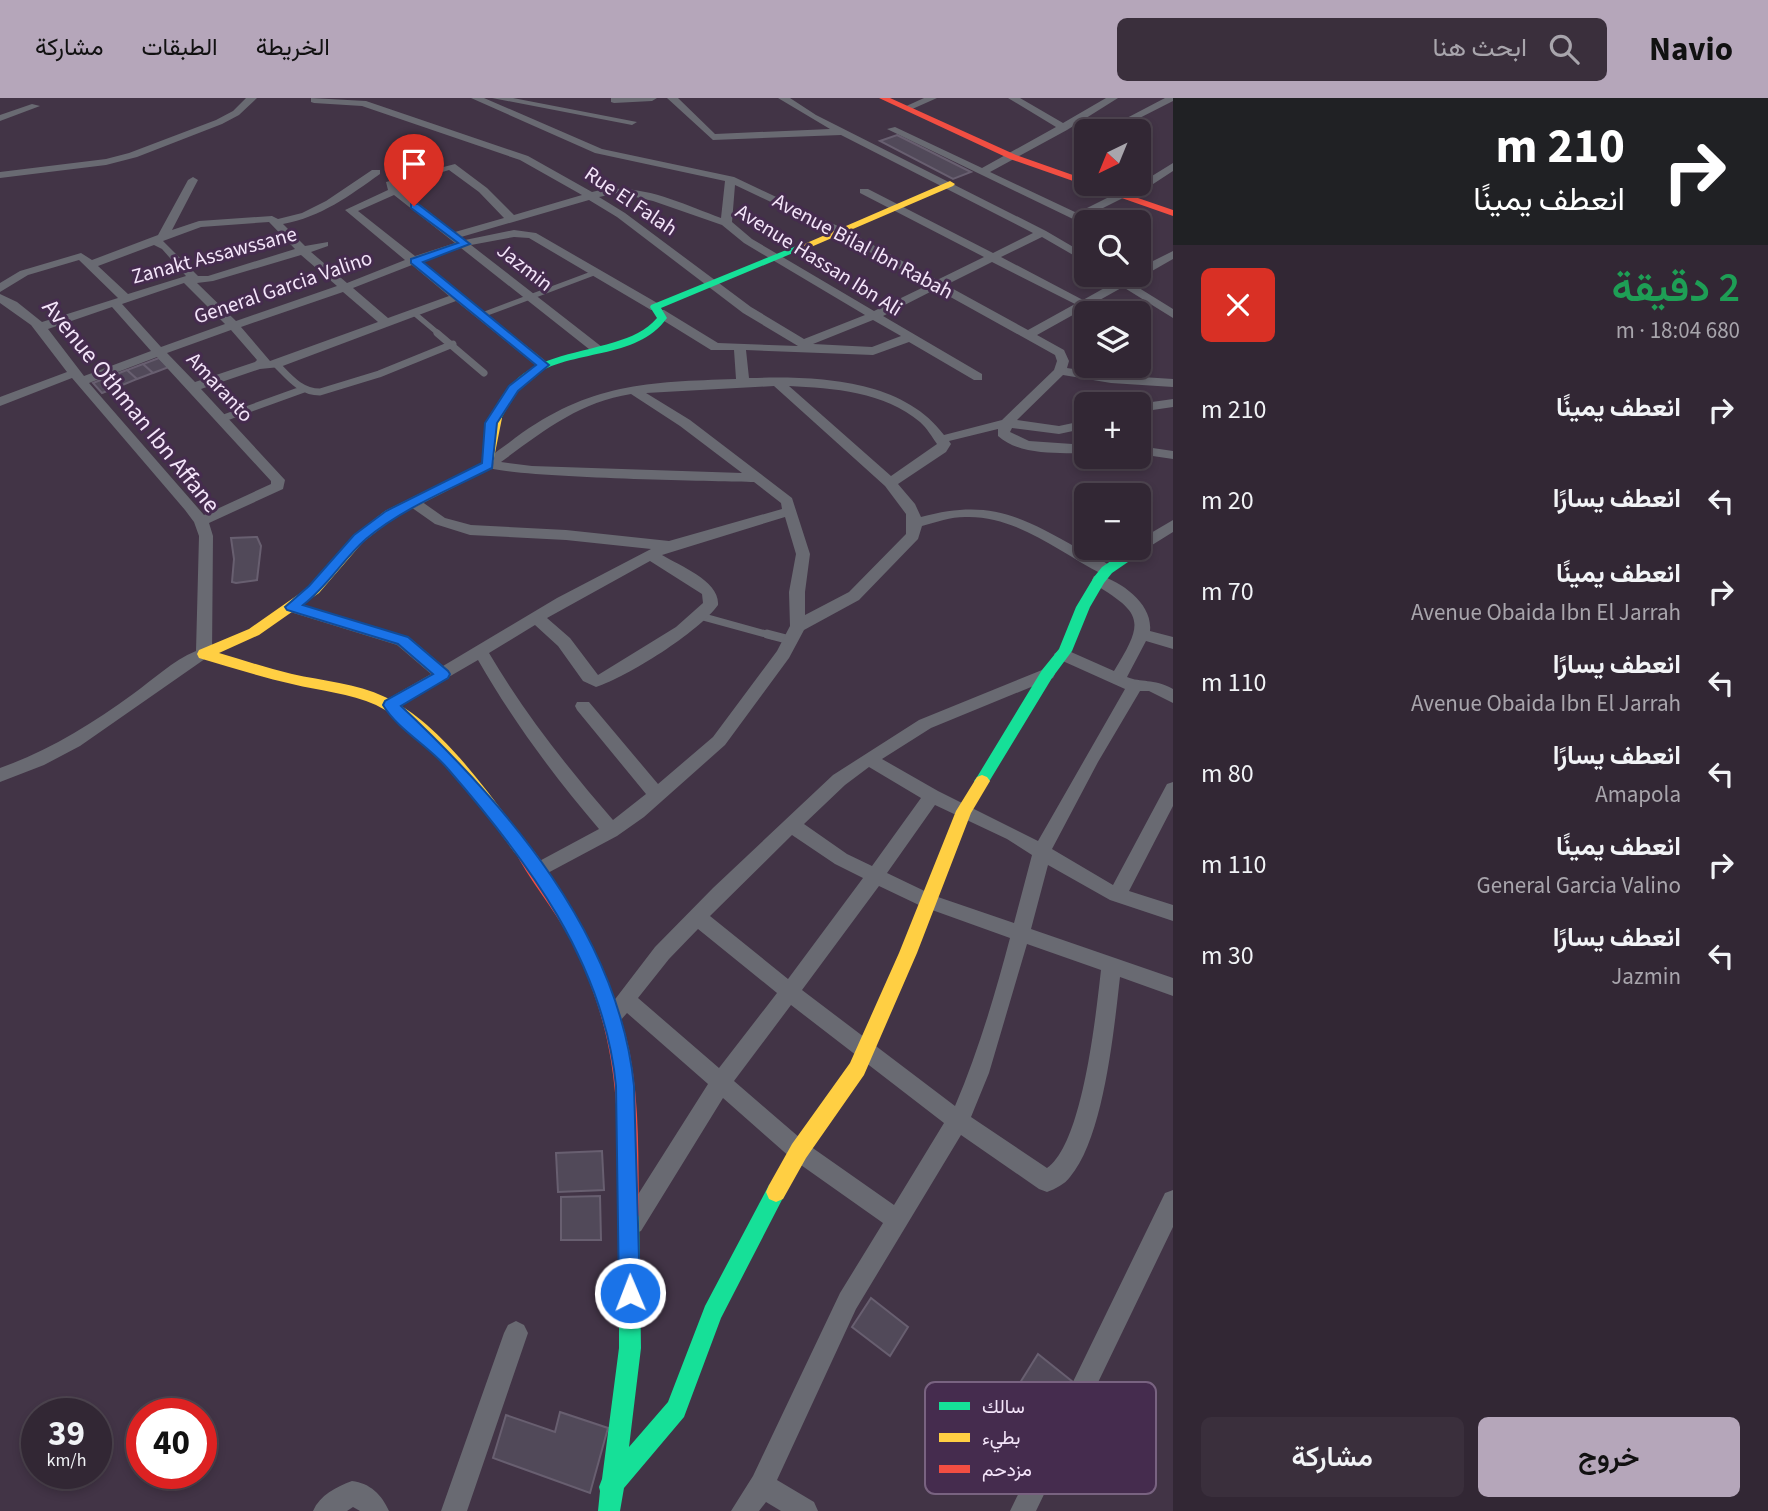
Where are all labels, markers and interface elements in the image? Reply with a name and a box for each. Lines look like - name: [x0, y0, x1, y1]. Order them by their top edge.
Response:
- search box: [1117, 18, 1607, 81]
- text: Navio: [1649, 26, 1733, 73]
- text: ابحث هنا: [1433, 29, 1527, 66]
- text: مشاركة: [35, 30, 103, 65]
- text: الطبقات: [141, 30, 218, 65]
- text: الخريطة: [256, 30, 330, 65]
- icon: search: [1545, 30, 1583, 68]
- text: 210 m: [1496, 112, 1625, 182]
- north arrow: [1074, 119, 1152, 196]
- map controls: [1074, 119, 1151, 560]
- icon: right: [1649, 126, 1740, 217]
- pin: [384, 134, 444, 206]
- icon: arrive: [395, 145, 433, 183]
- street label: Rue El Falah: [579, 159, 683, 243]
- text: انعطف يمينًا: [1473, 177, 1625, 223]
- street label: Avenue Bilal Ibn Rabah: [767, 186, 959, 306]
- street label: Avenue Hassan Ibn Ali: [730, 196, 908, 324]
- button: search: [1074, 210, 1151, 287]
- street label: Zanakt Assawssane: [128, 218, 300, 292]
- street label: Jazmin: [491, 236, 559, 298]
- street label: General Garcia Valino: [190, 242, 376, 332]
- text: 2 دقيقة: [1611, 258, 1740, 318]
- button: close: [1201, 268, 1275, 342]
- street label: Avenue Othman Ibn Affane: [34, 291, 228, 521]
- button: layers: [1074, 301, 1151, 378]
- text: 680 m · 18:04: [1616, 314, 1740, 347]
- street label: Amaranto: [180, 345, 260, 429]
- text: انعطف يمينًا: [1556, 389, 1681, 426]
- text: 210 m: [1201, 391, 1267, 428]
- icon: right: [1702, 391, 1740, 429]
- button: +: [1074, 392, 1151, 469]
- text: انعطف يسارًا: [1553, 480, 1681, 517]
- text: 20 m: [1201, 482, 1254, 519]
- icon: left: [1702, 482, 1740, 520]
- button: −: [1074, 483, 1151, 560]
- text: انعطف يمينًا: [1556, 555, 1681, 592]
- text: 70 m: [1201, 573, 1254, 610]
- icon: right: [1702, 573, 1740, 611]
- text: Avenue Obaida Ibn El Jarrah: [1411, 596, 1681, 629]
- text: انعطف يسارًا: [1553, 646, 1681, 683]
- text: 110 m: [1201, 664, 1267, 701]
- icon: left: [1702, 664, 1740, 702]
- text: Avenue Obaida Ibn El Jarrah: [1411, 687, 1681, 720]
- text: انعطف يسارًا: [1553, 737, 1681, 774]
- text: 80 m: [1201, 755, 1254, 792]
- icon: left: [1702, 755, 1740, 793]
- text: Amapola: [1595, 778, 1681, 811]
- text: انعطف يمينًا: [1556, 828, 1681, 865]
- text: 110 m: [1201, 846, 1267, 883]
- icon: right: [1702, 846, 1740, 884]
- text: General Garcia Valino: [1477, 869, 1681, 902]
- text: انعطف يسارًا: [1553, 919, 1681, 956]
- text: 30 m: [1201, 937, 1254, 974]
- icon: left: [1702, 937, 1740, 975]
- text: Jazmin: [1611, 960, 1681, 993]
- position arrow: [593, 1256, 667, 1330]
- legend: [925, 1382, 1156, 1494]
- text: سالك: [982, 1394, 1025, 1421]
- speed limit sign: 40: [126, 1398, 217, 1489]
- text: 39: [48, 1409, 85, 1459]
- button: مشاركة: [1201, 1417, 1464, 1497]
- button: خروج: [1478, 1417, 1740, 1497]
- text: بطيء: [982, 1425, 1020, 1453]
- text: km/h: [47, 1448, 86, 1473]
- text: مزدحم: [982, 1457, 1032, 1484]

